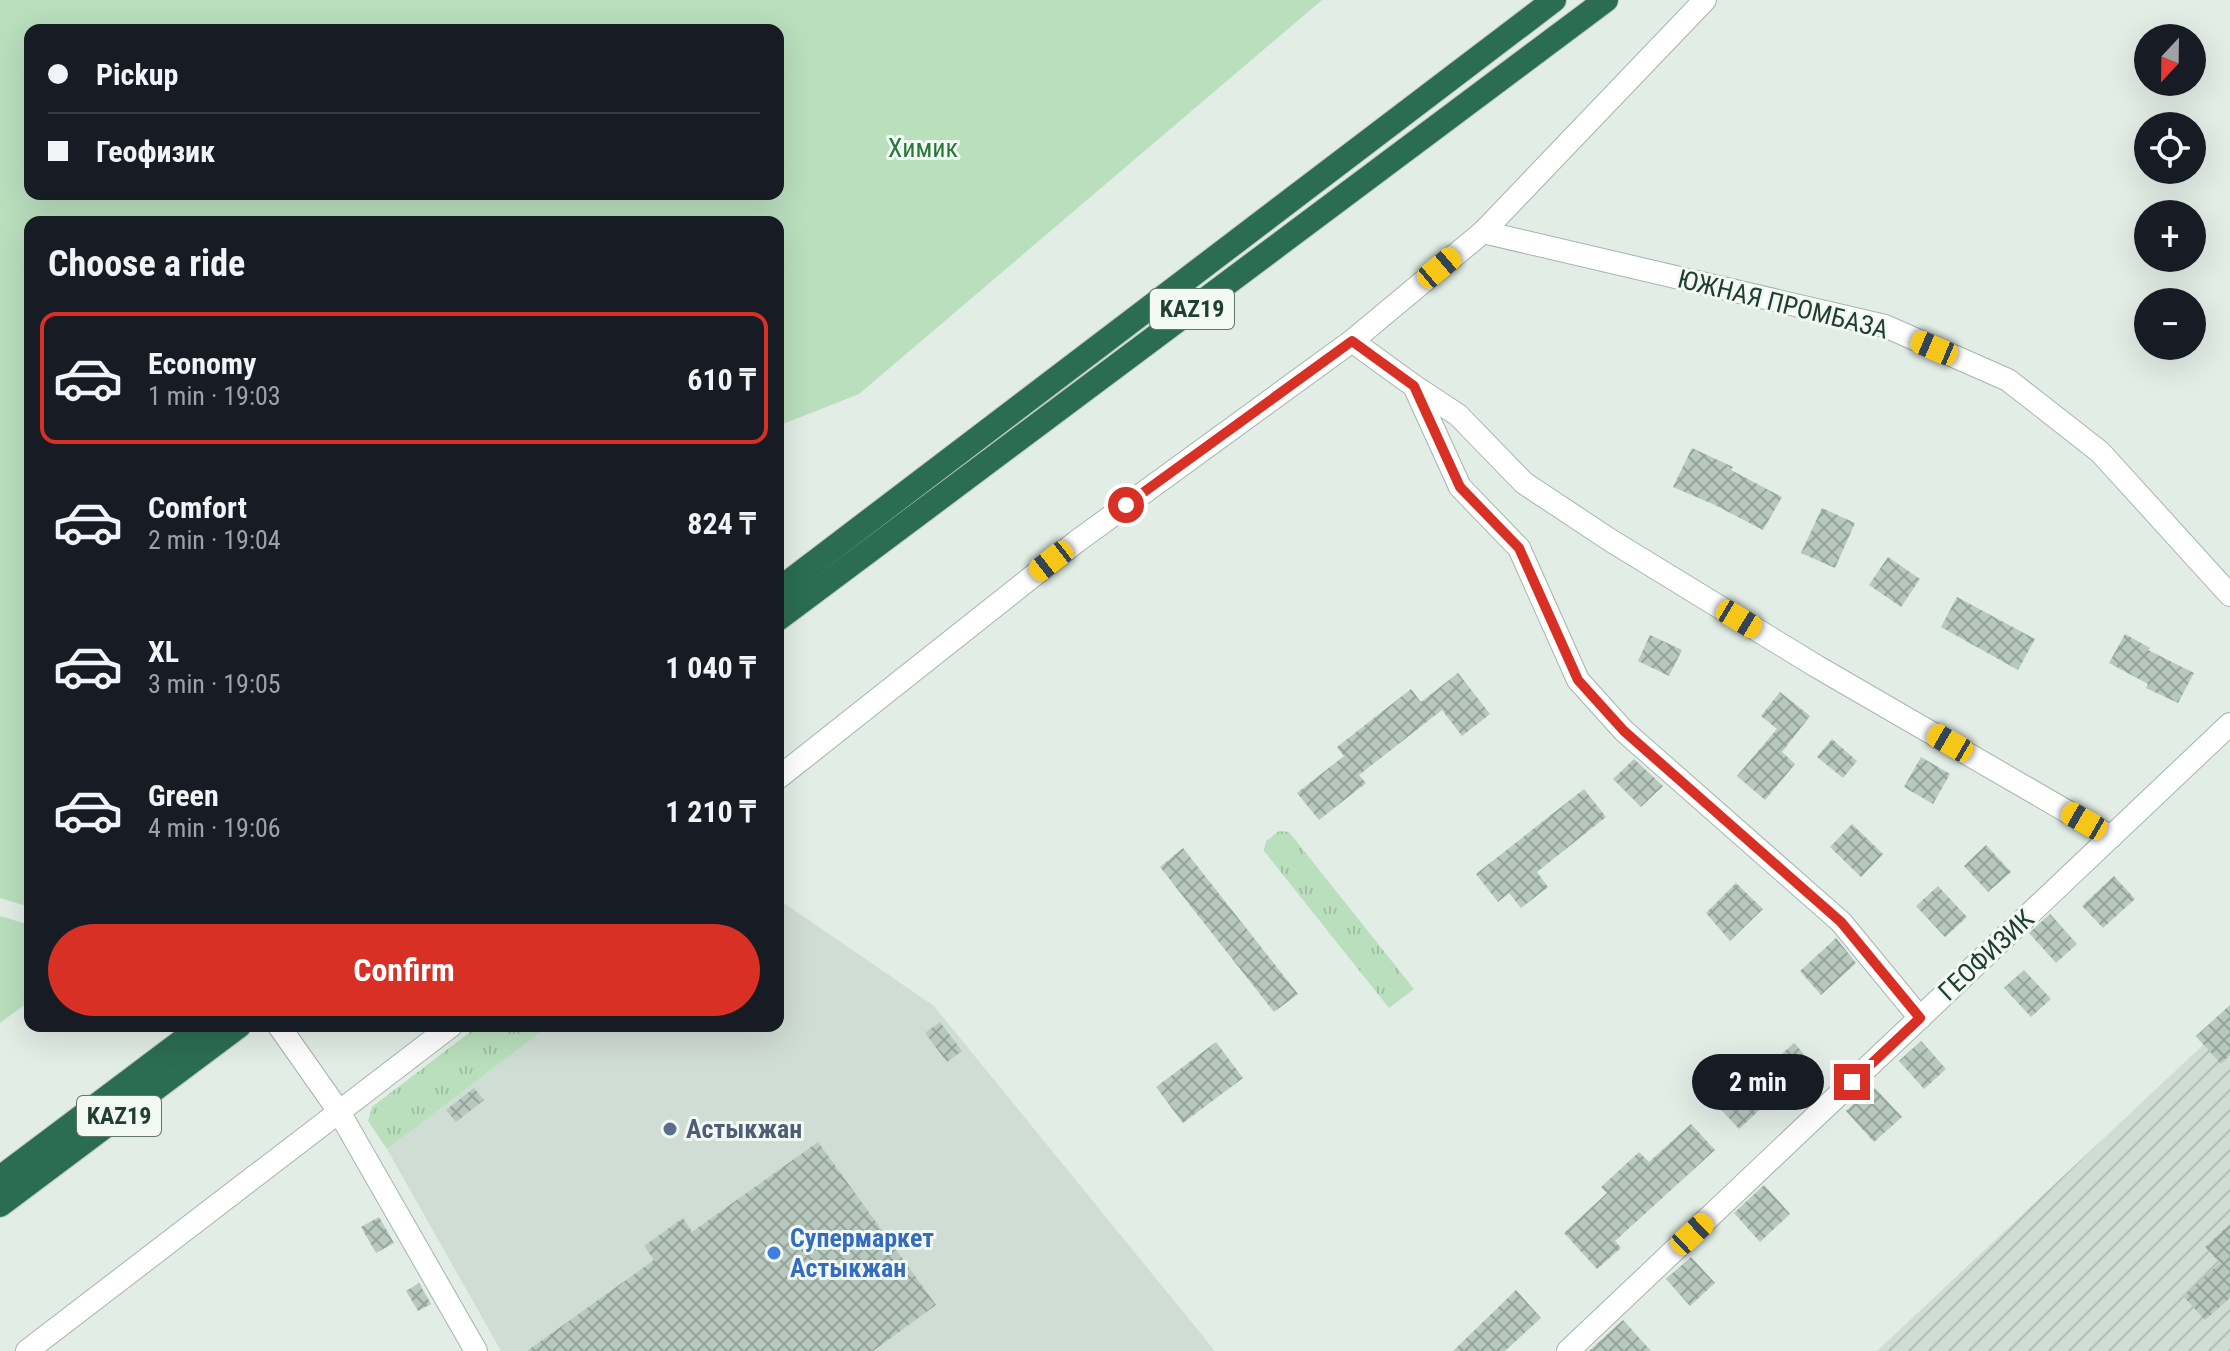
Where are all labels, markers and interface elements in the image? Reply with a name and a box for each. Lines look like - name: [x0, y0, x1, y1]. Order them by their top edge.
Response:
- north arrow: [2134, 24, 2206, 96]
- map controls: [2134, 24, 2206, 360]
- text: Pickup: [96, 57, 178, 92]
- button: locate: [2134, 112, 2206, 184]
- park label: Химик: [888, 133, 959, 163]
- text: Геофизик: [96, 134, 215, 169]
- button: +: [2134, 200, 2206, 272]
- text: Choose a ride: [48, 243, 245, 285]
- car: [1413, 243, 1465, 293]
- street label: ЮЖНАЯ ПРОМБАЗА: [1675, 263, 1891, 345]
- button: −: [2134, 288, 2206, 360]
- road number: KAZ19: [1150, 289, 1234, 329]
- car: [1907, 328, 1961, 368]
- icon: car: [52, 342, 124, 414]
- text: Economy: [148, 346, 256, 381]
- text: 610 ₸: [687, 362, 756, 397]
- text: 1 min · 19:03: [148, 381, 281, 411]
- icon: car: [52, 486, 124, 558]
- route start: [1108, 487, 1144, 523]
- text: Comfort: [148, 490, 247, 525]
- text: 824 ₸: [687, 506, 756, 541]
- text: 2 min · 19:04: [148, 525, 281, 555]
- car: [1025, 537, 1077, 585]
- car: [1712, 596, 1766, 642]
- icon: car: [52, 630, 124, 702]
- text: XL: [148, 634, 179, 669]
- text: 1 040 ₸: [665, 650, 756, 685]
- text: 3 min · 19:05: [148, 669, 281, 699]
- car: [1923, 721, 1977, 765]
- icon: car: [52, 774, 124, 846]
- text: Green: [148, 778, 219, 813]
- text: 1 210 ₸: [665, 794, 756, 829]
- car: [2057, 799, 2111, 843]
- text: 4 min · 19:06: [148, 813, 281, 843]
- street label: ГЕОФИЗИК: [1932, 903, 2040, 1007]
- button: Confirm: [48, 924, 760, 1016]
- callout: 2 min: [1692, 1054, 1824, 1110]
- route end: [1834, 1064, 1870, 1100]
- text: 2 min: [1729, 1067, 1787, 1097]
- road number: KAZ19: [77, 1096, 161, 1136]
- place label: Астыкжан: [686, 1114, 802, 1144]
- marker: Астыкжан: [661, 1120, 679, 1138]
- car: [1666, 1209, 1718, 1259]
- place label: Супермаркет Астыкжан: [790, 1223, 934, 1283]
- marker: Супермаркет Астыкжан: [765, 1244, 783, 1262]

